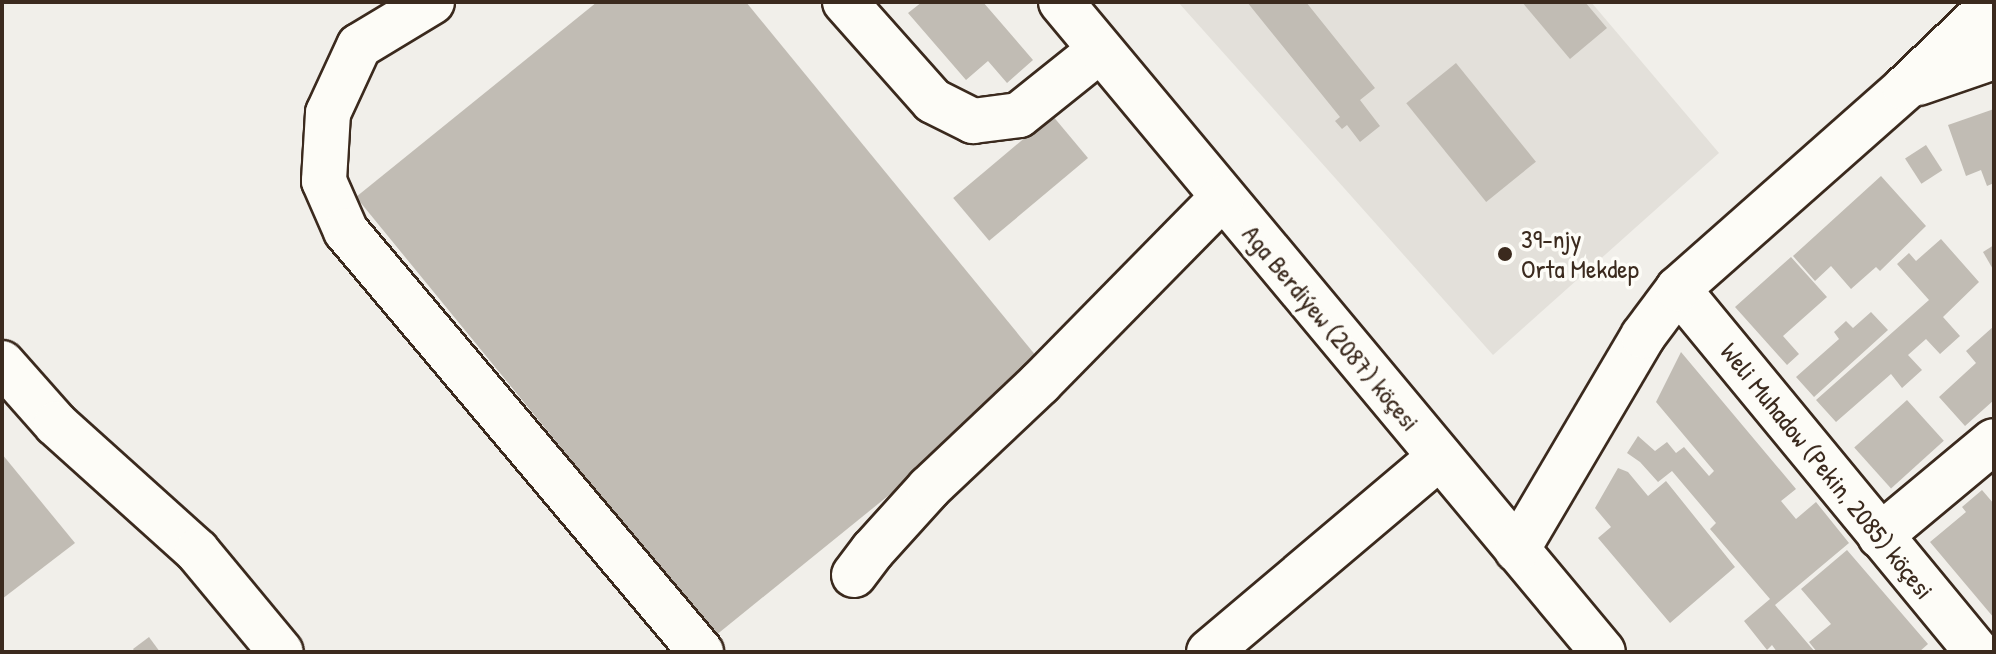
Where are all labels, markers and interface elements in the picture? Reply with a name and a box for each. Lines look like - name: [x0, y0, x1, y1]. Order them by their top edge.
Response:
- street label: Aga Berdiýew (2087) köçesi: [1236, 219, 1426, 437]
- place label: 39-njy Orta Mekdep: [1521, 223, 1639, 284]
- marker: 39-njy Orta Mekdep: [1496, 245, 1514, 263]
- street label: Weli Muhadow (Pekin, 2085) köçesi: [1714, 336, 1940, 606]

